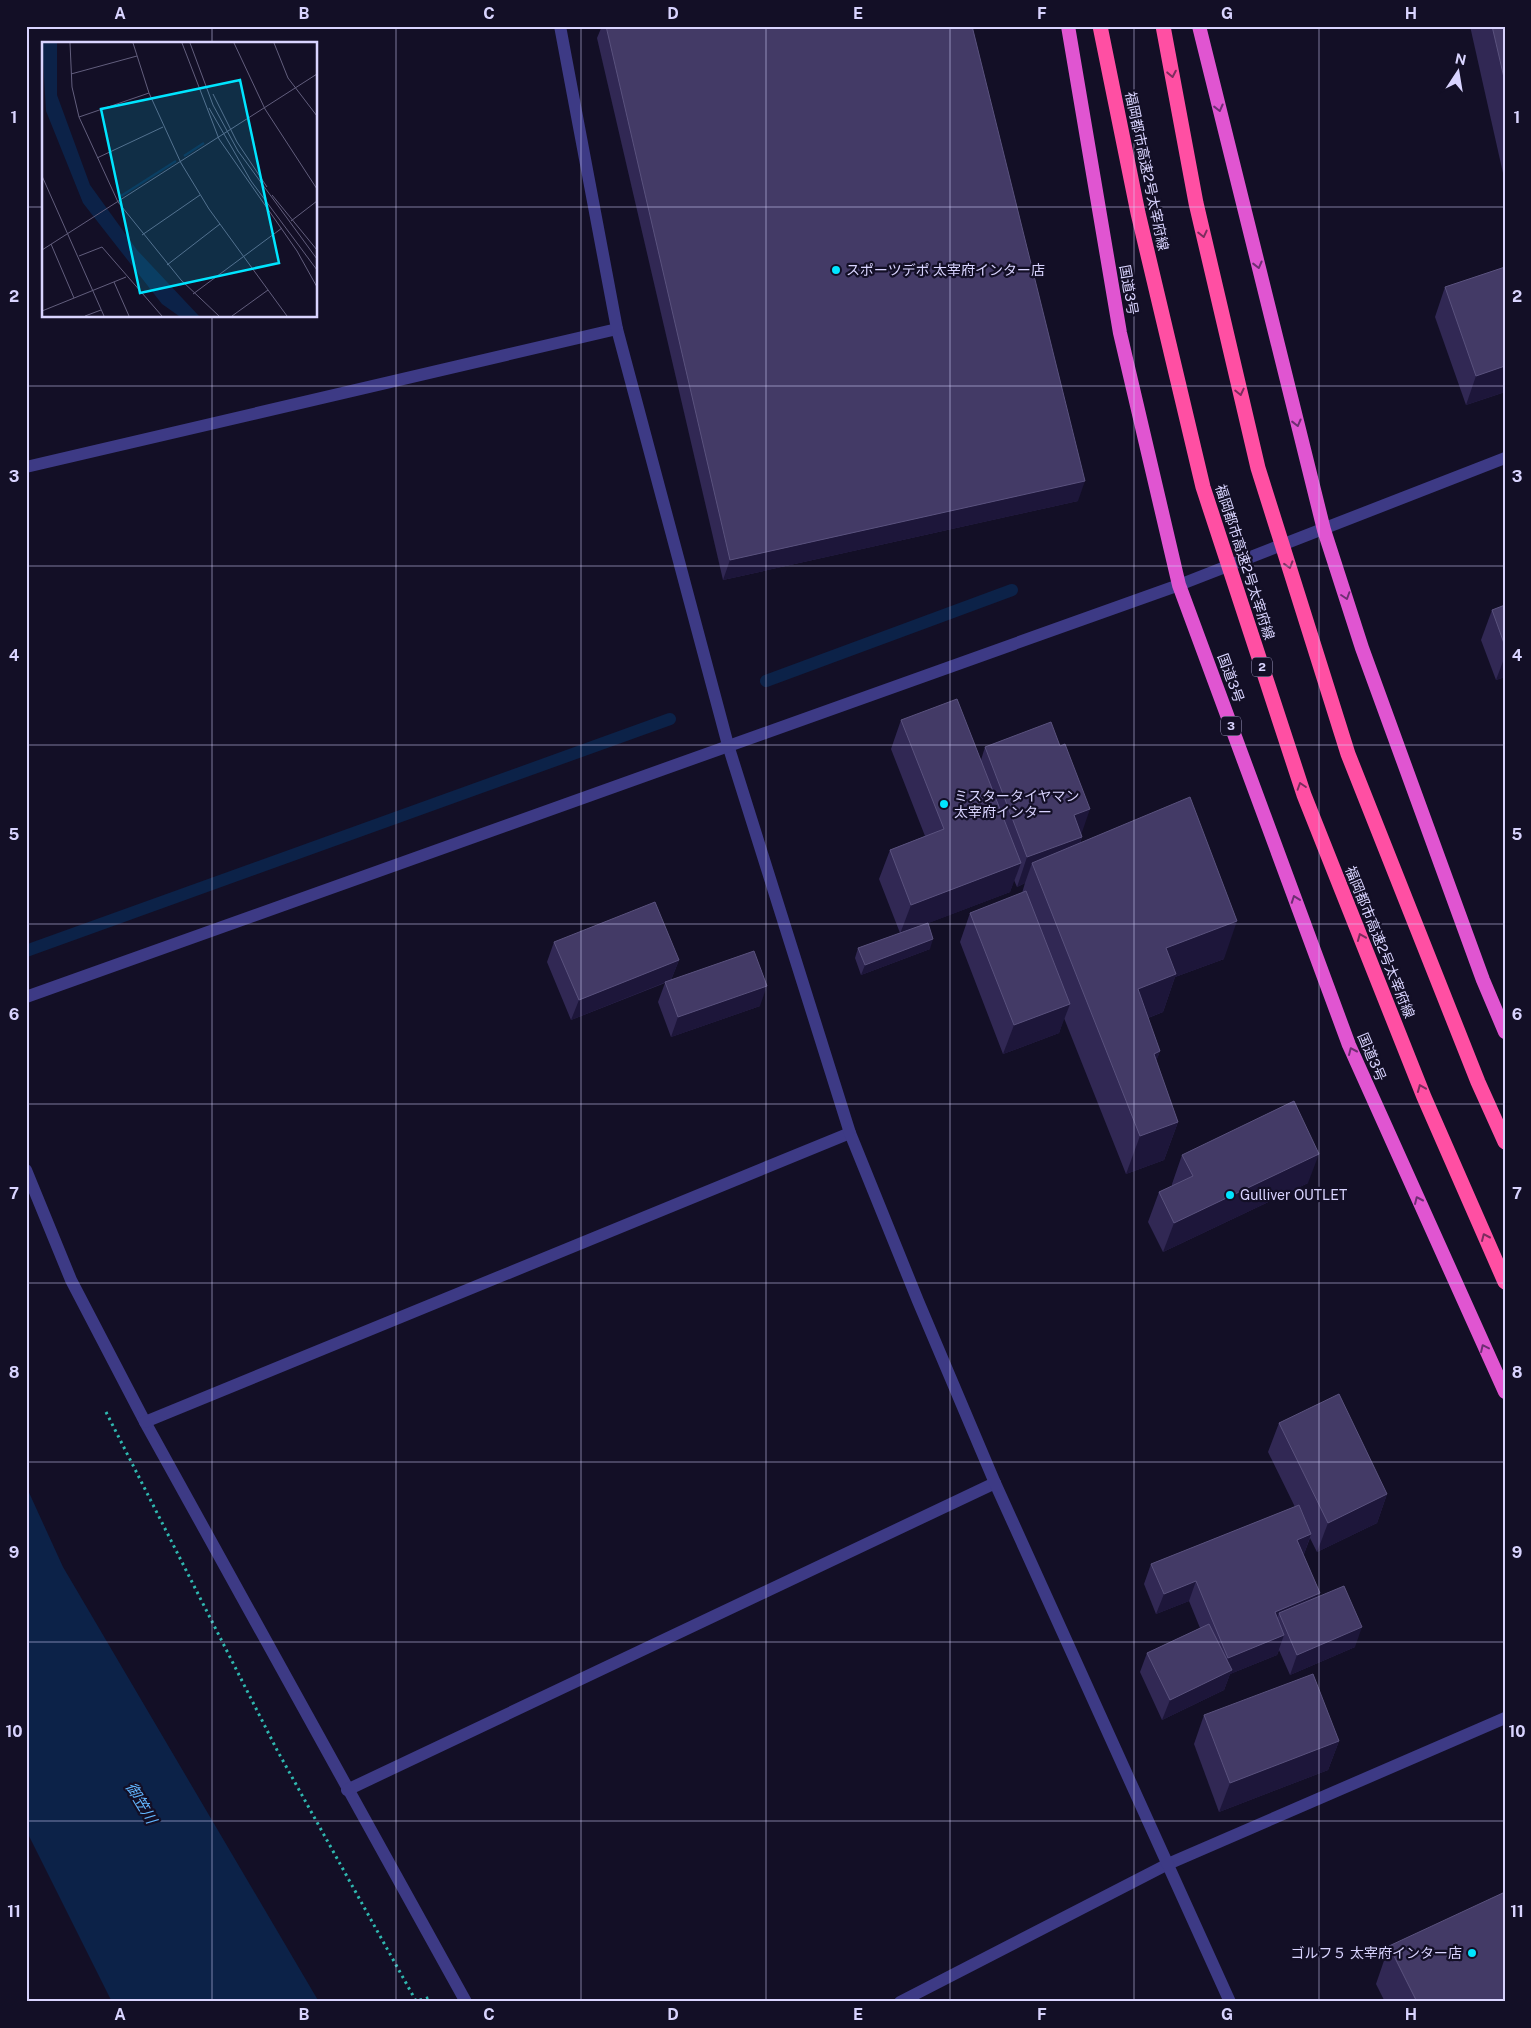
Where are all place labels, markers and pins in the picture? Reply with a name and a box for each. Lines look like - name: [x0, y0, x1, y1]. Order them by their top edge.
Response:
- place label: スポーツデポ 太宰府インター店: [846, 262, 1045, 278]
- marker: スポーツデポ 太宰府インター店: [830, 264, 842, 276]
- place label: ミスタータイヤマン 太宰府インター: [954, 788, 1080, 820]
- marker: ミスタータイヤマン 太宰府インター: [938, 798, 950, 810]
- place label: Gulliver OUTLET: [1240, 1187, 1347, 1203]
- marker: Gulliver OUTLET: [1224, 1189, 1236, 1201]
- place label: ゴルフ５ 太宰府インター店: [1291, 1945, 1462, 1961]
- marker: ゴルフ５ 太宰府インター店: [1466, 1947, 1478, 1959]

